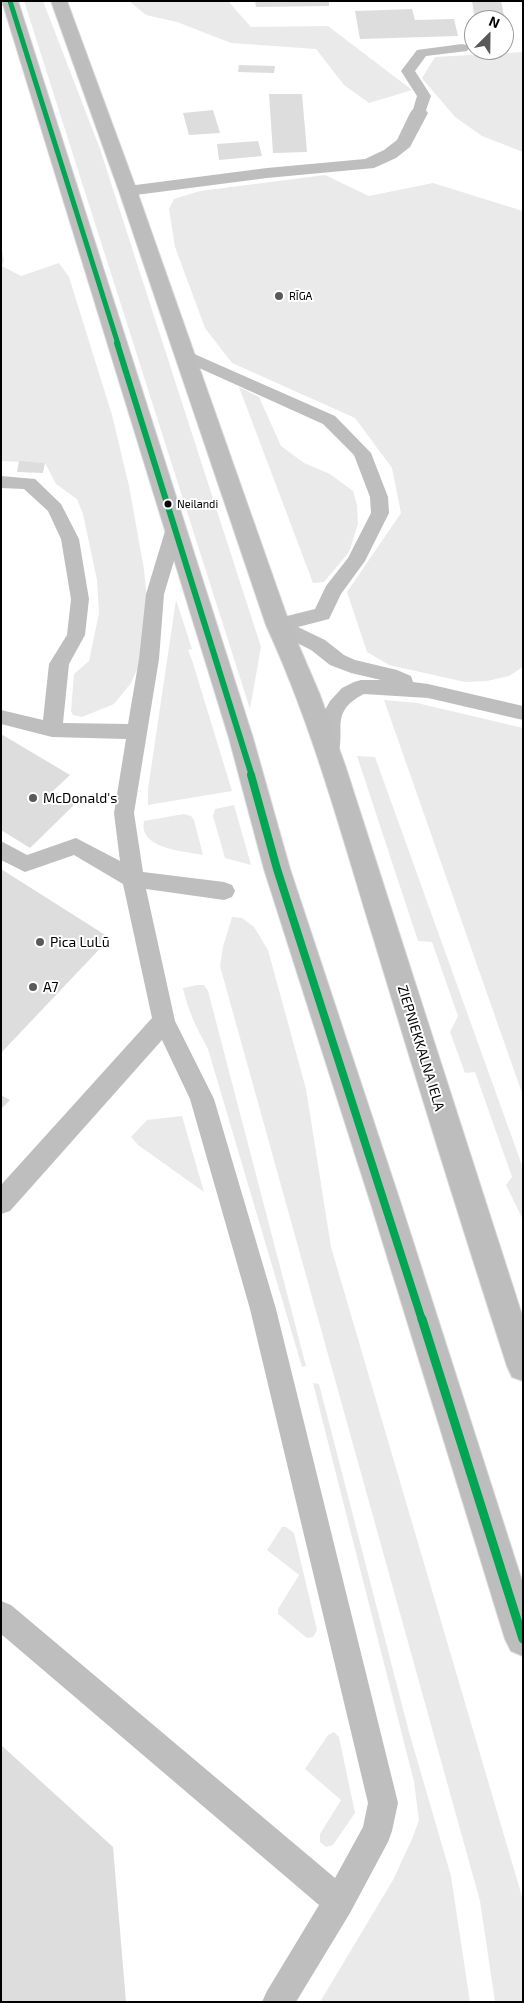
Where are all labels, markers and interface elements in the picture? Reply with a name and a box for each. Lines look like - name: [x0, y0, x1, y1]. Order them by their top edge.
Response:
- north arrow: [464, 10, 514, 60]
- text: N: [487, 12, 503, 31]
- place label: RĪGA: [289, 289, 312, 303]
- marker: RĪGA: [273, 290, 285, 302]
- place label: Neilandi: [177, 497, 218, 511]
- marker: Neilandi: [163, 499, 173, 509]
- place label: McDonald's: [43, 790, 117, 806]
- marker: McDonald's: [27, 792, 39, 804]
- place label: Pica LuLū: [50, 934, 110, 950]
- marker: Pica LuLū: [34, 936, 46, 948]
- place label: A7: [43, 979, 58, 995]
- marker: A7: [27, 981, 39, 993]
- street label: ZIEPNIEKKALNA IELA: [394, 983, 448, 1113]

